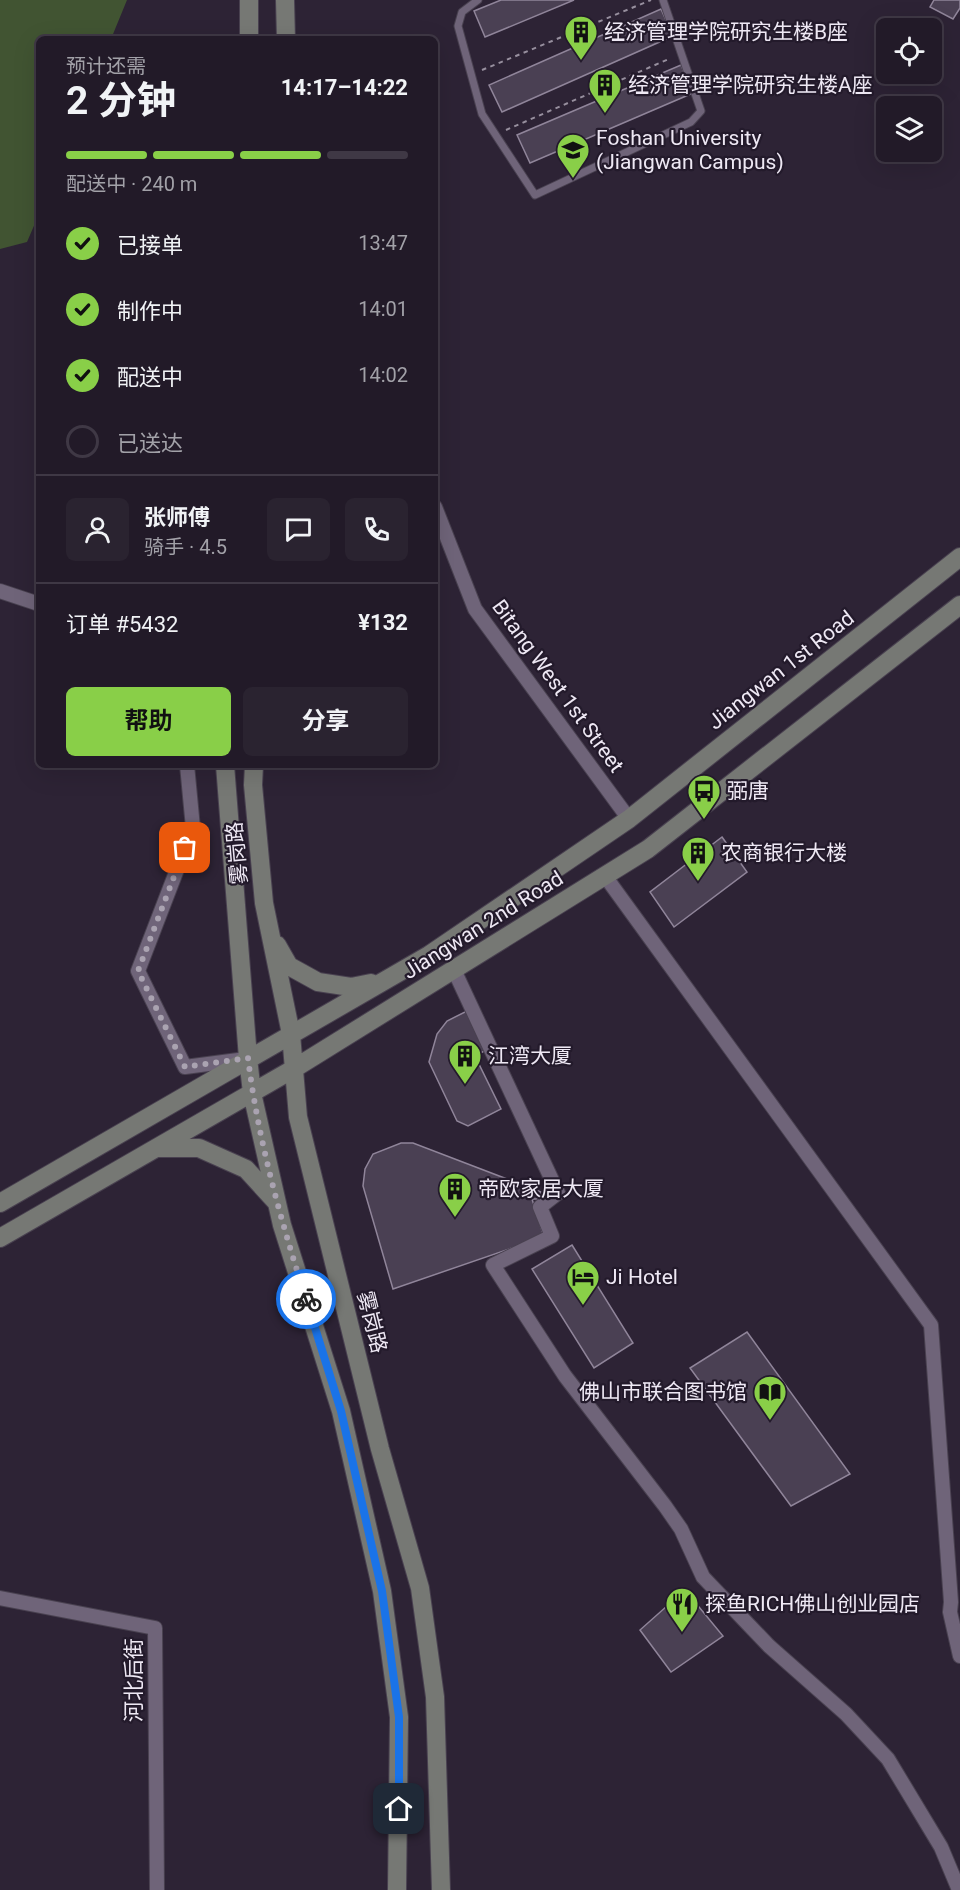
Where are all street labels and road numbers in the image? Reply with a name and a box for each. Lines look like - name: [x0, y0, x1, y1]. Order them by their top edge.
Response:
- street label: Bitang West 1st Street: [487, 595, 629, 777]
- street label: Jiangwan 1st Road: [703, 606, 859, 734]
- street label: 雾岗路: [222, 821, 252, 885]
- street label: Jiangwan 2nd Road: [399, 866, 567, 984]
- street label: 雾岗路: [353, 1289, 391, 1355]
- street label: 河北后街: [122, 1638, 146, 1722]

